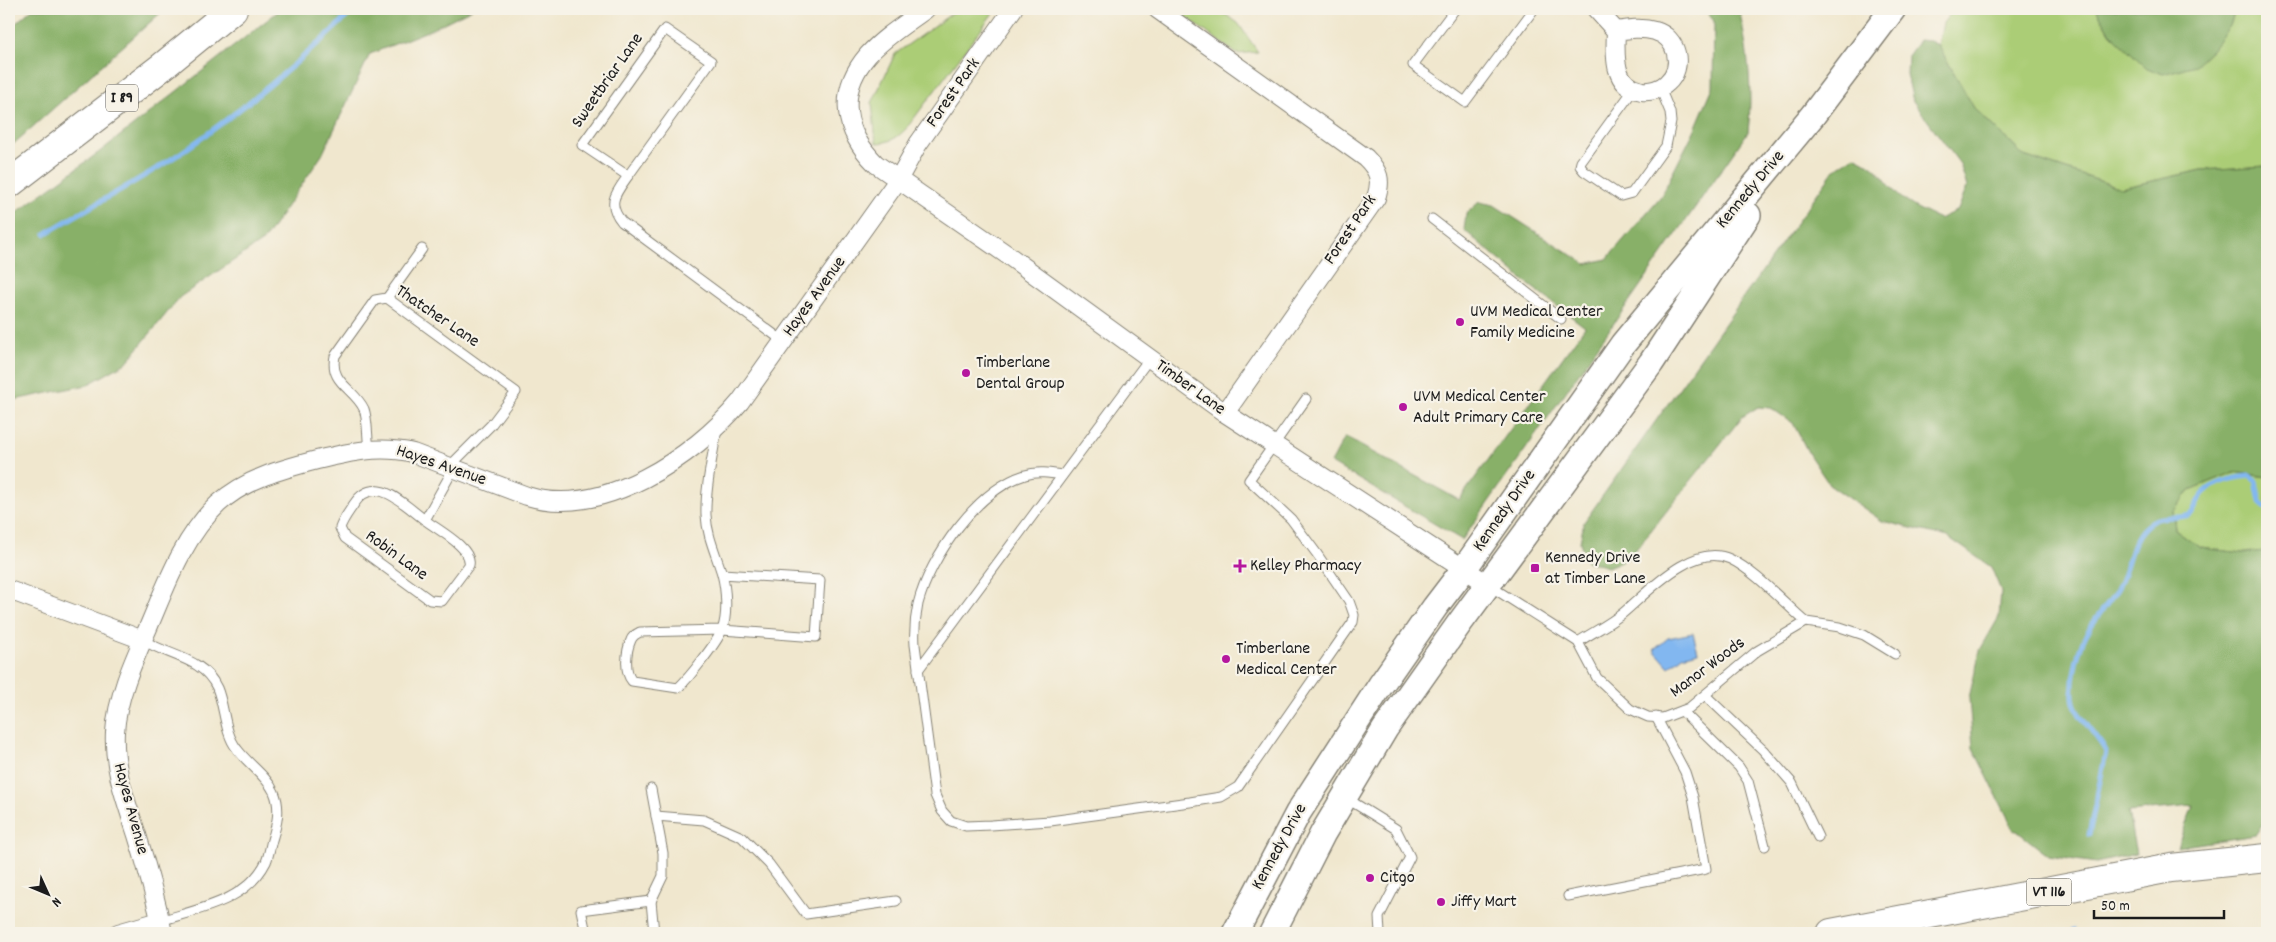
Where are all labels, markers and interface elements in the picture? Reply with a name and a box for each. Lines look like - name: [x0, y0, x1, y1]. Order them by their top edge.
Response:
- street label: Sweetbriar Lane: [566, 28, 650, 134]
- street label: Forest Park: [921, 53, 987, 133]
- road number: I 89: [106, 85, 138, 112]
- street label: Kennedy Drive: [1711, 145, 1791, 235]
- street label: Forest Park: [1318, 190, 1384, 270]
- street label: Hayes Avenue: [777, 252, 853, 342]
- street label: Thatcher Lane: [390, 280, 484, 354]
- place label: UVM Medical Center Family Medicine: [1470, 300, 1603, 346]
- marker: UVM Medical Center Family Medicine: [1454, 316, 1466, 328]
- place label: Timberlane Dental Group: [976, 351, 1065, 397]
- street label: Timber Lane: [1150, 354, 1230, 422]
- marker: Timberlane Dental Group: [960, 367, 972, 379]
- place label: UVM Medical Center Adult Primary Care: [1413, 385, 1546, 431]
- marker: UVM Medical Center Adult Primary Care: [1397, 401, 1409, 413]
- street label: Hayes Avenue: [393, 439, 489, 493]
- street label: Kennedy Drive: [1467, 465, 1543, 557]
- street label: Robin Lane: [359, 525, 433, 587]
- place label: Kennedy Drive at Timber Lane: [1545, 546, 1646, 592]
- place label: Kelley Pharmacy: [1250, 554, 1362, 579]
- marker: Kelley Pharmacy: [1234, 560, 1246, 572]
- marker: Kennedy Drive at Timber Lane: [1529, 562, 1541, 574]
- street label: Manor Woods: [1665, 631, 1751, 705]
- place label: Timberlane Medical Center: [1236, 637, 1337, 683]
- marker: Timberlane Medical Center: [1220, 653, 1232, 665]
- street label: Hayes Avenue: [106, 760, 154, 858]
- street label: Kennedy Drive: [1246, 799, 1314, 895]
- place label: Citgo: [1380, 866, 1415, 891]
- north arrow: [22, 870, 72, 920]
- marker: Citgo: [1364, 872, 1376, 884]
- road number: VT 116: [2026, 879, 2072, 906]
- scale bar: [2094, 887, 2224, 919]
- place label: Jiffy Mart: [1451, 890, 1517, 915]
- text: N: [46, 892, 66, 911]
- marker: Jiffy Mart: [1435, 896, 1447, 908]
- text: 50 m: [2101, 896, 2130, 918]

